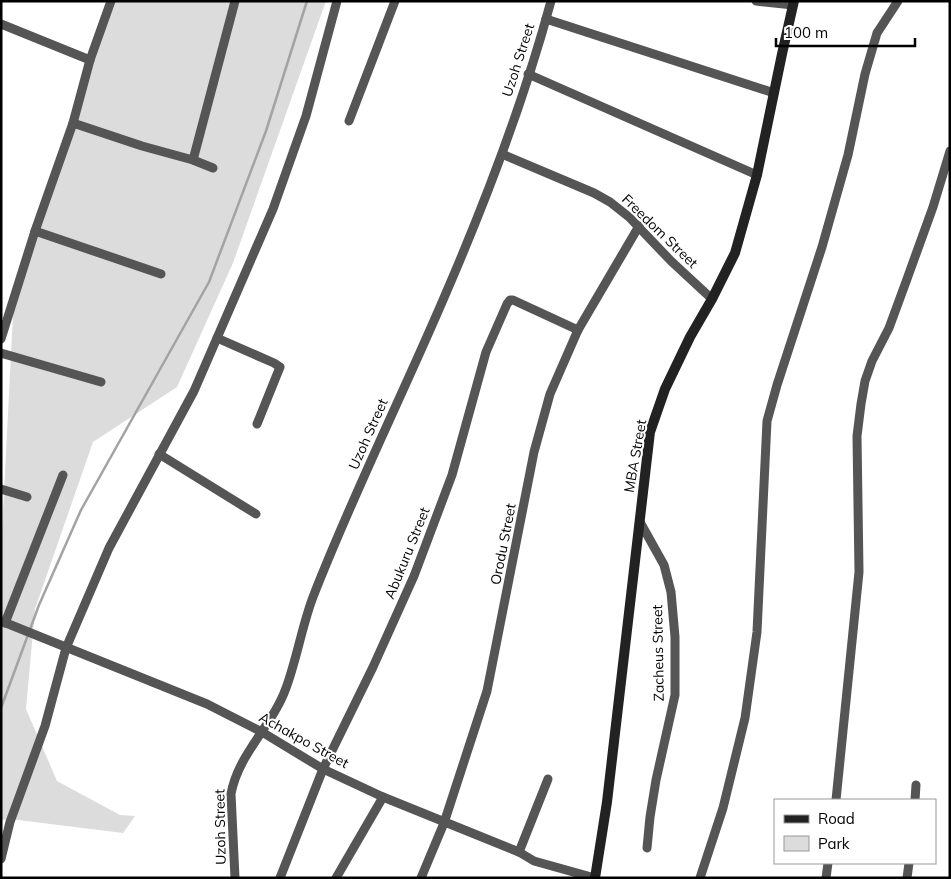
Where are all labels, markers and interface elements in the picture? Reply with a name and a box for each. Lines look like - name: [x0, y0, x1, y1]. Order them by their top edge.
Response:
- scale bar: [776, 15, 915, 47]
- street label: Uzoh Street: [498, 21, 538, 99]
- text: 100 m: [784, 23, 828, 42]
- street label: Freedom Street: [618, 190, 702, 272]
- street label: Uzoh Street: [344, 396, 392, 472]
- street label: MBA Street: [620, 418, 650, 494]
- street label: Orodu Street: [486, 502, 520, 586]
- street label: Abukuru Street: [380, 504, 434, 602]
- street label: Zacheus Street: [648, 604, 668, 702]
- street label: Achakpo Street: [256, 708, 352, 772]
- street label: Uzoh Street: [210, 789, 230, 865]
- legend: [774, 799, 936, 864]
- text: Road: [818, 809, 855, 828]
- text: Park: [818, 834, 850, 853]

